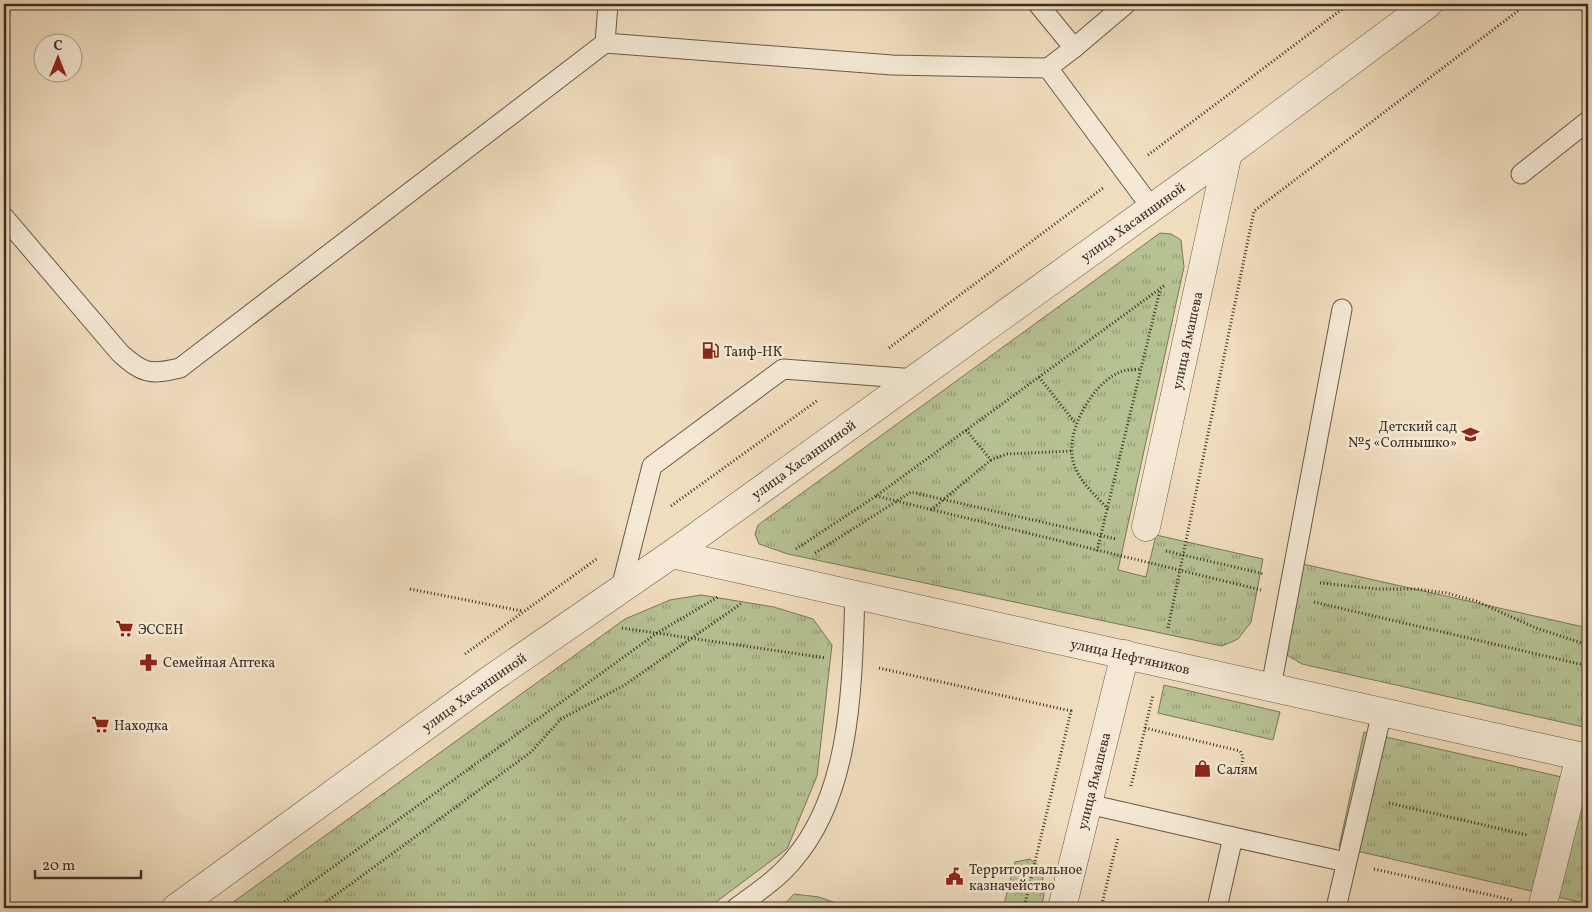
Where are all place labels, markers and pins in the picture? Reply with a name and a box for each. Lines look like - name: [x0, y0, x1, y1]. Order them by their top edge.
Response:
- fuel station icon: Таиф-НК: [700, 341, 720, 361]
- place label: Таиф-НК: [724, 343, 783, 362]
- place label: Детский сад №5 «Солнышко»: [1348, 418, 1457, 453]
- school or university icon: Детский сад №5 «Солнышко»: [1461, 424, 1481, 444]
- supermarket icon: ЭССЕН: [114, 619, 134, 639]
- place label: ЭССЕН: [138, 621, 184, 640]
- pharmacy icon: Семейная Аптека: [139, 652, 159, 672]
- place label: Семейная Аптека: [163, 654, 275, 673]
- supermarket icon: Находка: [90, 715, 110, 735]
- place label: Находка: [114, 717, 168, 736]
- shop icon: Салям: [1193, 759, 1213, 779]
- place label: Салям: [1217, 761, 1258, 780]
- place label: Территориальное казначейство: [969, 861, 1083, 896]
- public building icon: Территориальное казначейство: [945, 867, 965, 887]

